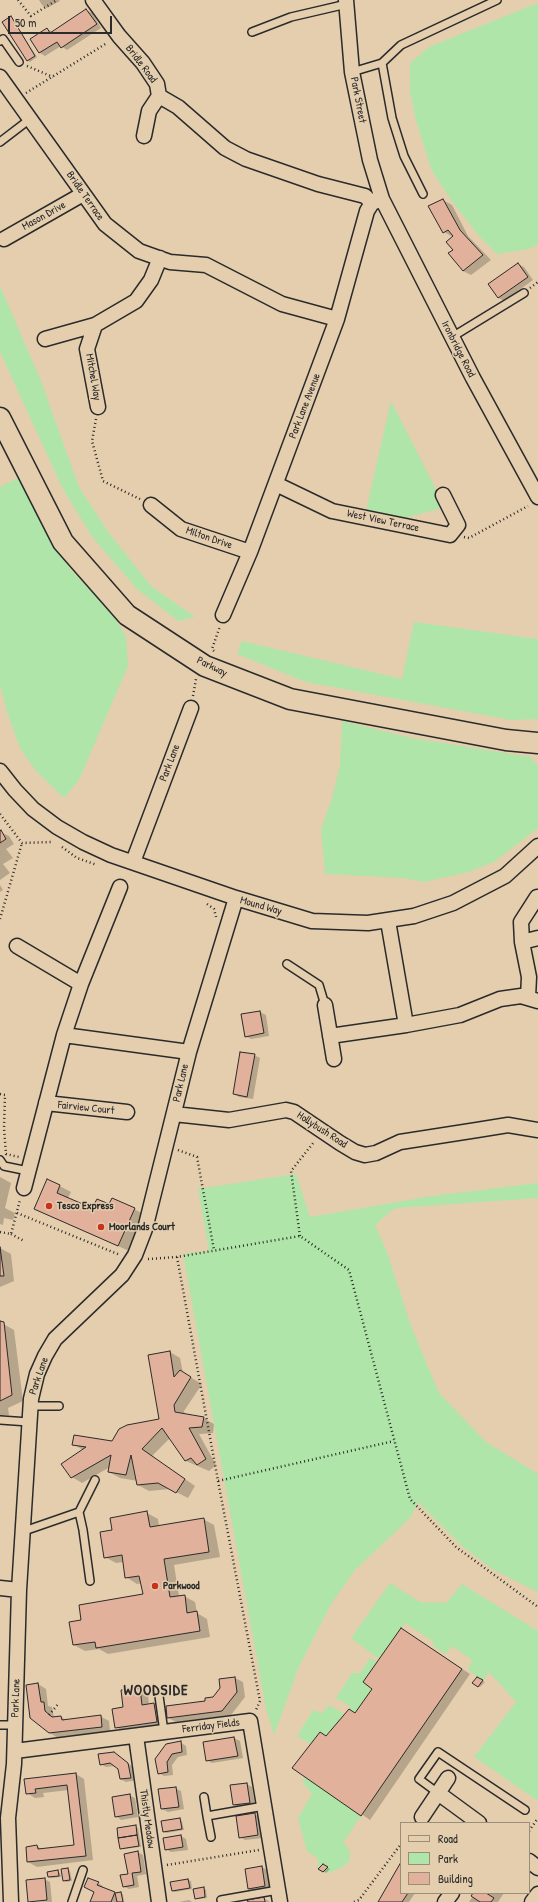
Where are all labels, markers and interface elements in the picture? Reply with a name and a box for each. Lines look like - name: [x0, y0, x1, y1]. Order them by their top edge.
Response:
- scale bar: [10, 8, 114, 34]
- text: 50 m: [15, 14, 36, 31]
- street label: Bridle Road: [122, 42, 160, 86]
- street label: Park Street: [347, 76, 369, 124]
- street label: Bridle Terrace: [63, 169, 107, 223]
- street label: Mason Drive: [20, 199, 68, 233]
- street label: Ironbridge Road: [438, 319, 478, 379]
- street label: Mitchel Way: [82, 353, 104, 401]
- street label: Park Lane Avenue: [286, 371, 324, 441]
- street label: West View Terrace: [346, 507, 420, 535]
- street label: Milton Drive: [184, 524, 234, 552]
- street label: Parkway: [195, 654, 229, 680]
- street label: Park Lane: [157, 743, 183, 783]
- street label: Mound Way: [239, 894, 283, 918]
- street label: Park Lane: [170, 1063, 192, 1103]
- street label: Fairview Court: [57, 1098, 115, 1118]
- street label: Hollybush Road: [294, 1109, 350, 1151]
- place label: Tesco Express: [57, 1199, 114, 1213]
- marker: Tesco Express: [44, 1201, 54, 1211]
- place label: Moorlands Court: [109, 1220, 175, 1234]
- marker: Moorlands Court: [96, 1222, 106, 1232]
- street label: Park Lane: [26, 1356, 52, 1396]
- place label: Parkwood: [163, 1579, 200, 1593]
- marker: Parkwood: [150, 1581, 160, 1591]
- street label: Park Lane: [9, 1678, 23, 1718]
- district label: WOODSIDE: [123, 1682, 189, 1700]
- street label: Ferriday Fields: [182, 1716, 240, 1736]
- street label: Thistly Meadow: [136, 1789, 158, 1849]
- legend: [400, 1822, 530, 1894]
- text: Road: [438, 1830, 458, 1847]
- text: Park: [438, 1850, 458, 1867]
- text: Building: [438, 1870, 473, 1887]

